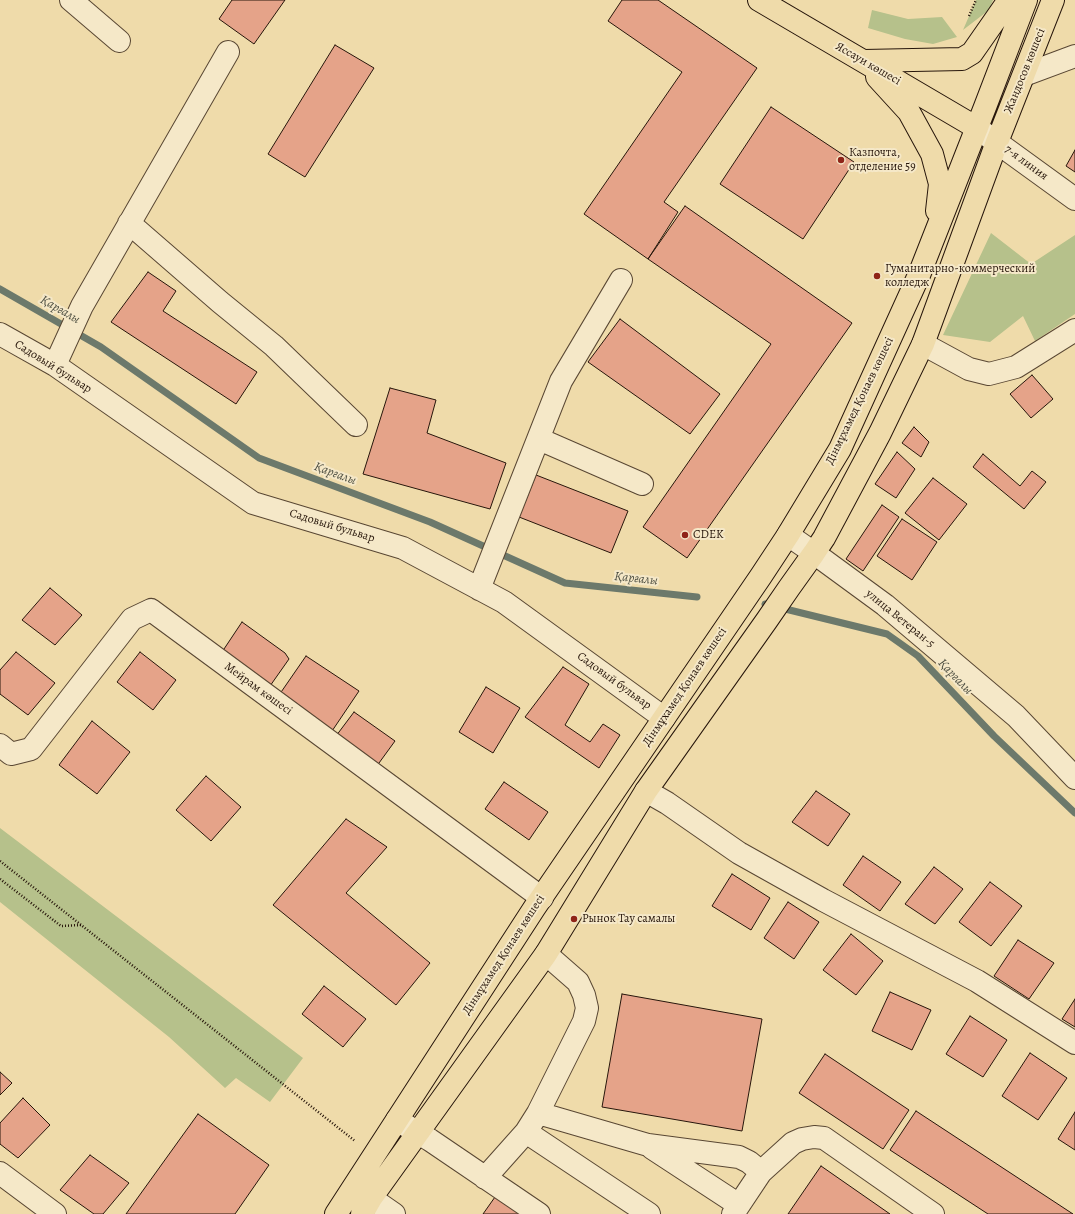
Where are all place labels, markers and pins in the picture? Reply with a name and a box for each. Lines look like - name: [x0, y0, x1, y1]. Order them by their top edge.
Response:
- place label: Казпочта, отделение 59: [849, 146, 916, 174]
- marker: Казпочта, отделение 59: [836, 155, 846, 165]
- place label: Гуманитарно-коммерческий колледж: [885, 262, 1035, 290]
- marker: Гуманитарно-коммерческий колледж: [872, 271, 882, 281]
- place label: CDEK: [693, 528, 724, 542]
- marker: CDEK: [680, 530, 690, 540]
- place label: Рынок Тау самалы: [582, 912, 675, 926]
- marker: Рынок Тау самалы: [569, 914, 579, 924]

